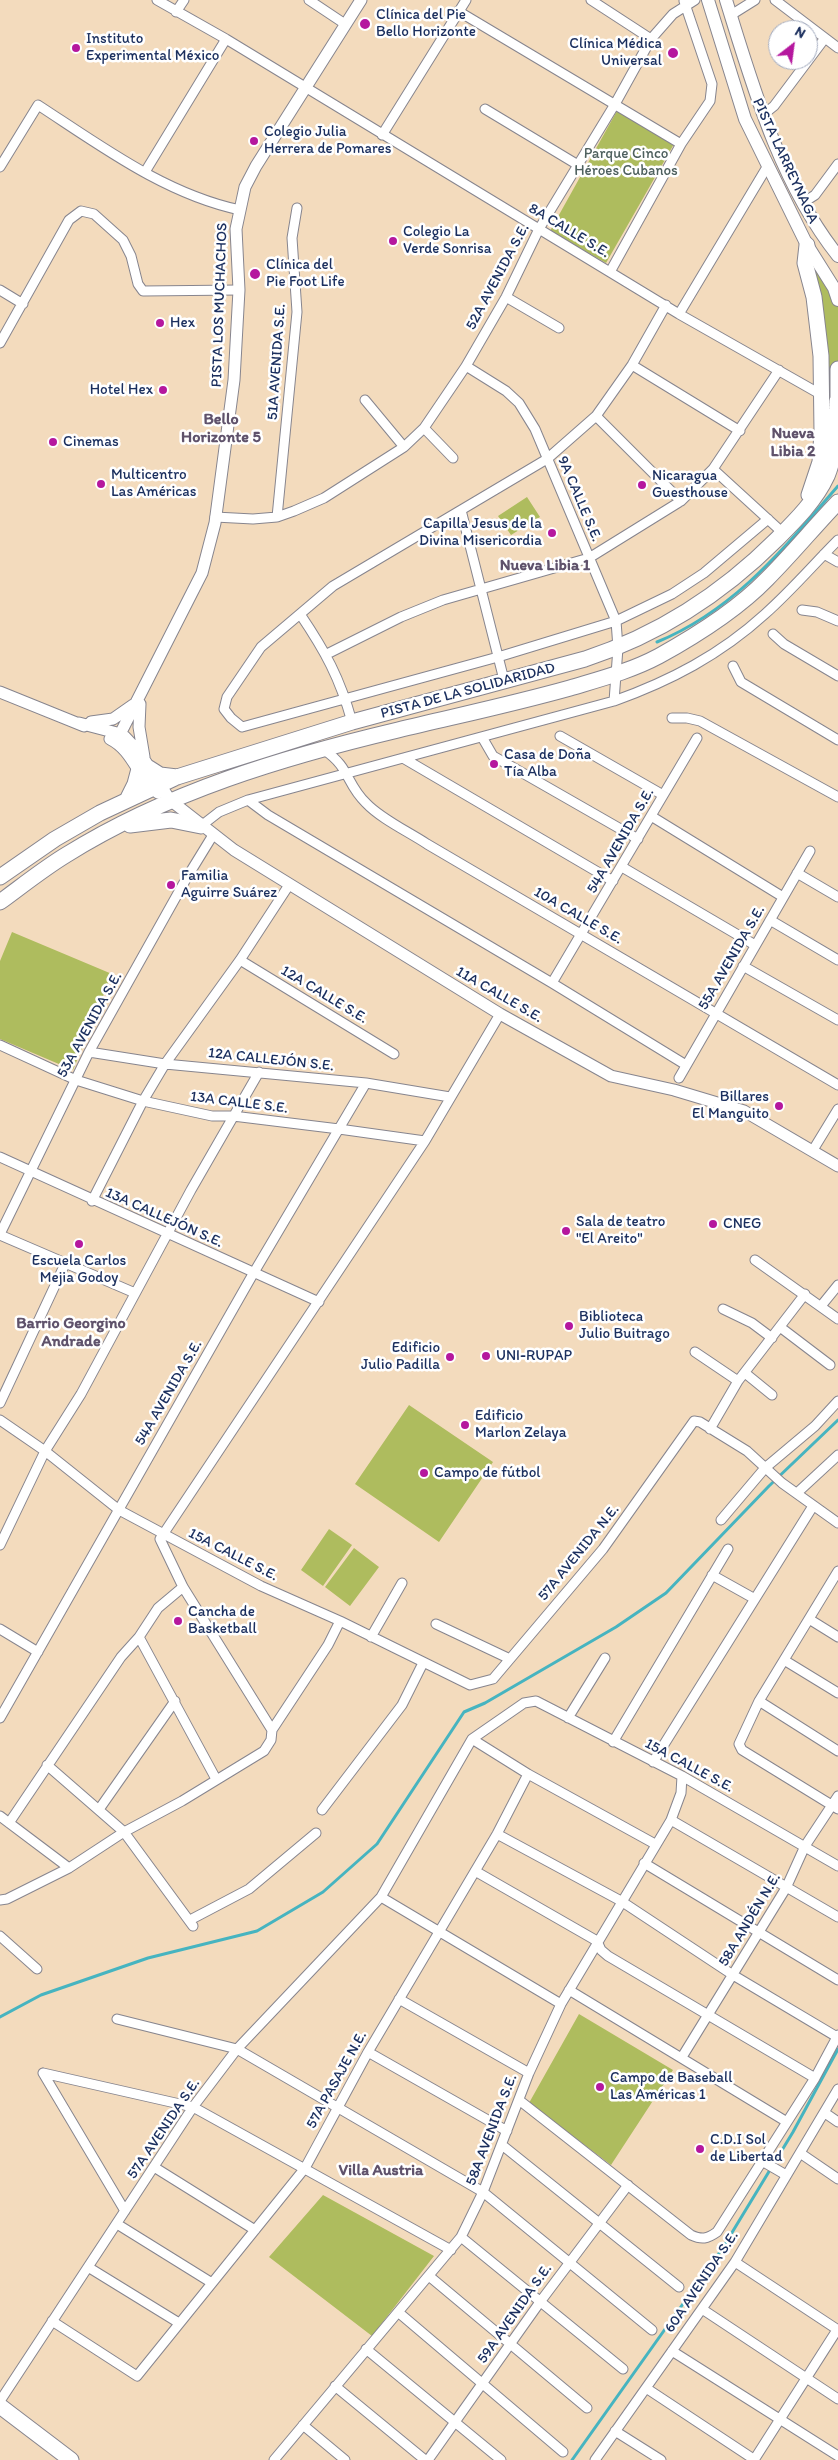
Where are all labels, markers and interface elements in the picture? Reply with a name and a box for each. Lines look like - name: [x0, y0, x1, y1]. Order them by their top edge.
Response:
- place label: Clínica del Pie Bello Horizonte: [376, 6, 476, 41]
- marker: Clínica del Pie Bello Horizonte: [358, 17, 372, 31]
- north arrow: [768, 20, 818, 70]
- text: N: [792, 23, 809, 42]
- place label: Instituto Experimental México: [86, 30, 219, 65]
- place label: Clínica Médica Universal: [569, 35, 662, 70]
- marker: Instituto Experimental México: [70, 42, 82, 54]
- marker: Clínica Médica Universal: [666, 46, 680, 60]
- street label: PISTA LARREYNAGA: [748, 95, 822, 227]
- place label: Colegio Julia Herrera de Pomares: [264, 123, 392, 158]
- marker: Colegio Julia Herrera de Pomares: [248, 135, 260, 147]
- park label: Parque Cinco Héroes Cubanos: [574, 145, 678, 180]
- street label: 8A CALLE S.E.: [525, 200, 613, 262]
- street label: 52A AVENIDA S.E.: [462, 221, 534, 333]
- street label: PISTA LOS MUCHACHOS: [208, 222, 232, 388]
- place label: Colegio La Verde Sonrisa: [403, 223, 491, 258]
- marker: Colegio La Verde Sonrisa: [387, 235, 399, 247]
- place label: Clínica del Pie Foot Life: [266, 256, 345, 291]
- marker: Clínica del Pie Foot Life: [248, 267, 262, 281]
- street label: 51A AVENIDA S.E.: [264, 303, 290, 421]
- place label: Hex: [170, 314, 195, 332]
- marker: Hex: [154, 317, 166, 329]
- place label: Hotel Hex: [90, 381, 153, 399]
- marker: Hotel Hex: [157, 384, 169, 396]
- district label: Bello Horizonte 5: [181, 410, 261, 448]
- district label: Nueva Libia 2: [771, 424, 815, 462]
- place label: Cinemas: [63, 433, 119, 451]
- marker: Cinemas: [47, 436, 59, 448]
- street label: 9A CALLE S.E.: [553, 454, 605, 544]
- place label: Multicentro Las Américas: [111, 466, 196, 501]
- place label: Nicaragua Guesthouse: [652, 467, 728, 502]
- marker: Multicentro Las Américas: [95, 478, 107, 490]
- marker: Nicaragua Guesthouse: [636, 479, 648, 491]
- place label: Capilla Jesus de la Divina Misericordia: [419, 515, 542, 550]
- marker: Capilla Jesus de la Divina Misericordia: [546, 527, 558, 539]
- district label: Nueva Libia 1: [500, 556, 590, 576]
- street label: PISTA DE LA SOLIDARIDAD: [379, 659, 557, 723]
- place label: Casa de Doña Tía Alba: [504, 746, 591, 781]
- marker: Casa de Doña Tía Alba: [488, 758, 500, 770]
- street label: 54A AVENIDA S.E.: [583, 785, 659, 897]
- place label: Familia Aguirre Suárez: [181, 867, 277, 902]
- marker: Familia Aguirre Suárez: [165, 879, 177, 891]
- street label: 10A CALLE S.E.: [530, 883, 626, 949]
- street label: 55A AVENIDA S.E.: [695, 903, 769, 1013]
- street label: 12A CALLE S.E.: [277, 962, 371, 1028]
- street label: 11A CALLE S.E.: [452, 963, 546, 1027]
- street label: 53A AVENIDA S.E.: [54, 969, 126, 1081]
- street label: 12A CALLEJÓN S.E.: [207, 1044, 335, 1076]
- street label: 13A CALLE S.E.: [189, 1088, 289, 1118]
- place label: Billares El Manguito: [692, 1088, 769, 1123]
- marker: Billares El Manguito: [773, 1100, 785, 1112]
- street label: 13A CALLEJÓN S.E.: [102, 1184, 226, 1252]
- place label: Sala de teatro "El Areito": [576, 1213, 665, 1248]
- place label: CNEG: [723, 1215, 761, 1233]
- marker: CNEG: [707, 1218, 719, 1230]
- marker: Sala de teatro "El Areito": [560, 1225, 572, 1237]
- marker: Escuela Carlos Mejia Godoy: [73, 1238, 85, 1250]
- place label: Escuela Carlos Mejia Godoy: [32, 1252, 126, 1287]
- place label: Biblioteca Julio Buitrago: [579, 1308, 670, 1343]
- district label: Barrio Georgino Andrade: [16, 1314, 126, 1352]
- marker: Biblioteca Julio Buitrago: [563, 1320, 575, 1332]
- street label: 54A AVENIDA S.E.: [131, 1337, 207, 1449]
- place label: Edificio Julio Padilla: [361, 1339, 440, 1374]
- place label: UNI-RUPAP: [496, 1347, 572, 1365]
- marker: UNI-RUPAP: [480, 1350, 492, 1362]
- marker: Edificio Julio Padilla: [444, 1351, 456, 1363]
- place label: Edificio Marlon Zelaya: [475, 1407, 566, 1442]
- marker: Edificio Marlon Zelaya: [459, 1419, 471, 1431]
- place label: Campo de fútbol: [434, 1464, 541, 1482]
- marker: Campo de fútbol: [418, 1467, 430, 1479]
- street label: 57A AVENIDA N.E.: [535, 1501, 623, 1605]
- street label: 15A CALLE S.E.: [185, 1525, 281, 1585]
- place label: Cancha de Basketball: [188, 1603, 257, 1638]
- marker: Cancha de Basketball: [172, 1615, 184, 1627]
- street label: 15A CALLE S.E.: [641, 1735, 737, 1797]
- street label: 58A ANDÉN N.E.: [715, 1870, 785, 1970]
- street label: 57A PASAJE N.E.: [303, 2028, 371, 2132]
- place label: Campo de Baseball Las Américas 1: [610, 2069, 733, 2104]
- street label: 58A AVENIDA S.E.: [462, 2072, 522, 2188]
- street label: 57A AVENIDA S.E.: [124, 2075, 204, 2183]
- marker: Campo de Baseball Las Américas 1: [594, 2081, 606, 2093]
- place label: C.D.I Sol de Libertad: [710, 2131, 782, 2166]
- marker: C.D.I Sol de Libertad: [694, 2143, 706, 2155]
- district label: Villa Austria: [339, 2161, 423, 2181]
- street label: 60A AVENIDA S.E.: [661, 2228, 743, 2336]
- street label: 59A AVENIDA S.E.: [474, 2261, 556, 2367]

